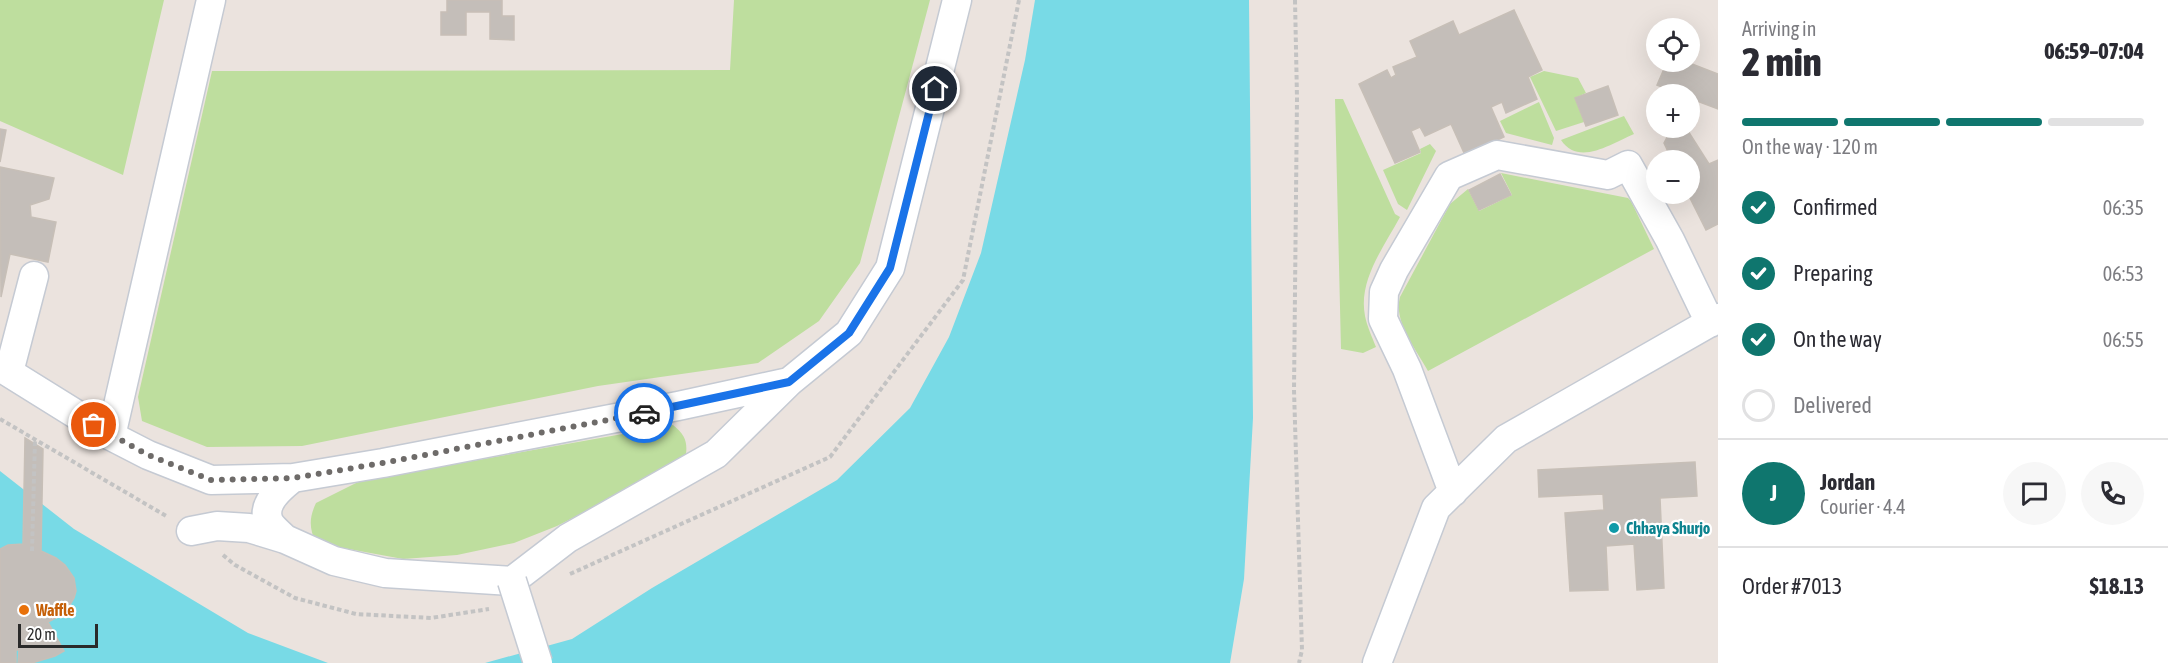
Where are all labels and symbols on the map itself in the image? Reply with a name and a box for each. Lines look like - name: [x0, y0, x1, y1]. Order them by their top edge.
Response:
- pin: [909, 63, 960, 114]
- courier: [614, 383, 674, 443]
- pin: [68, 399, 119, 450]
- place label: Chhaya Shurjo: [1626, 519, 1711, 537]
- marker: Chhaya Shurjo: [1607, 521, 1621, 535]
- place label: Waffle: [35, 601, 75, 619]
- marker: Waffle: [17, 603, 31, 617]
- scale bar: [18, 621, 98, 648]

